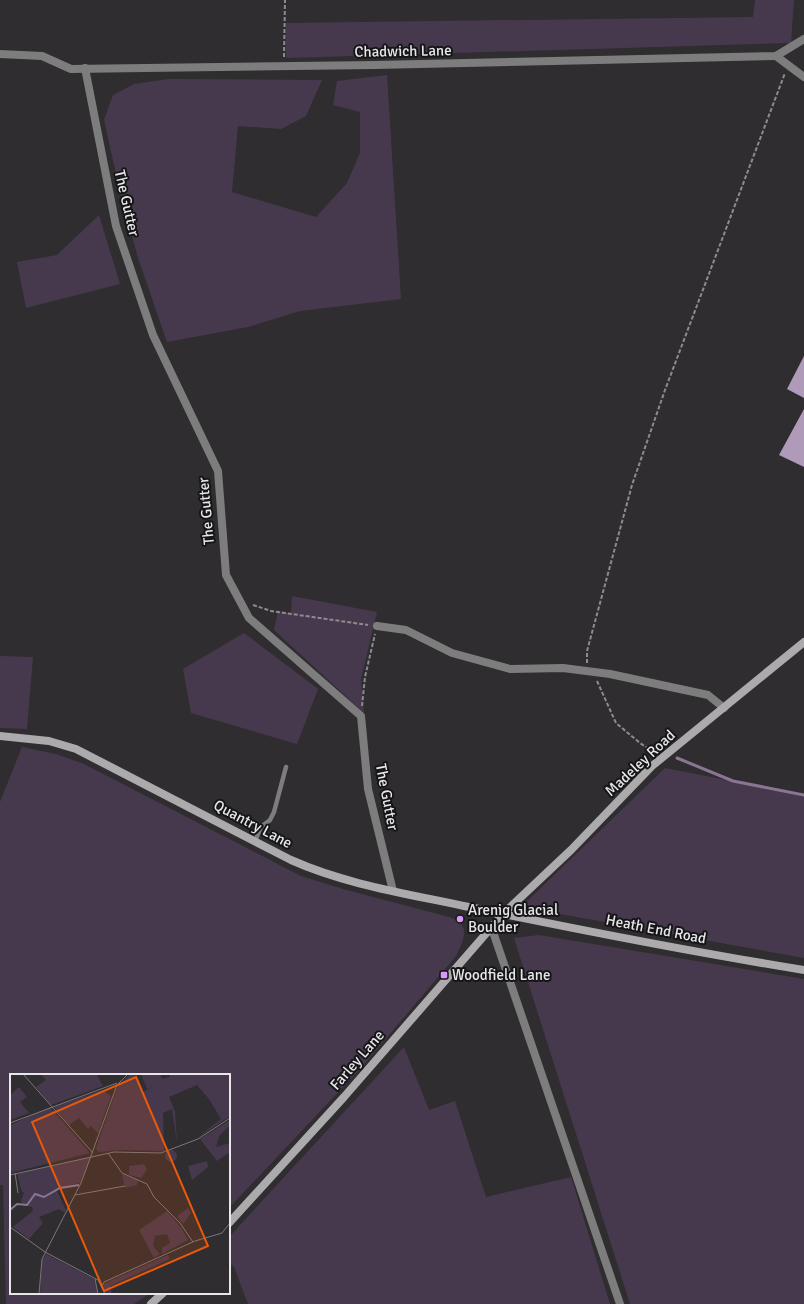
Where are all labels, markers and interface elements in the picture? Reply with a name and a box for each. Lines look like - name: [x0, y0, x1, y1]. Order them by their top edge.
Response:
- street label: Chadwich Lane: [354, 41, 452, 61]
- street label: The Gutter: [111, 168, 143, 238]
- street label: The Gutter: [194, 476, 218, 545]
- street label: Madeley Road: [601, 726, 679, 800]
- street label: The Gutter: [372, 762, 402, 832]
- street label: Quantry Lane: [211, 796, 295, 852]
- place label: Arenig Glacial Boulder: [468, 901, 558, 936]
- street label: Heath End Road: [604, 910, 708, 948]
- marker: Arenig Glacial Boulder: [455, 914, 465, 924]
- place label: Woodfield Lane: [452, 966, 550, 984]
- marker: Woodfield Lane: [439, 970, 449, 980]
- street label: Farley Lane: [326, 1026, 388, 1094]
- inset map: [10, 1074, 230, 1294]

